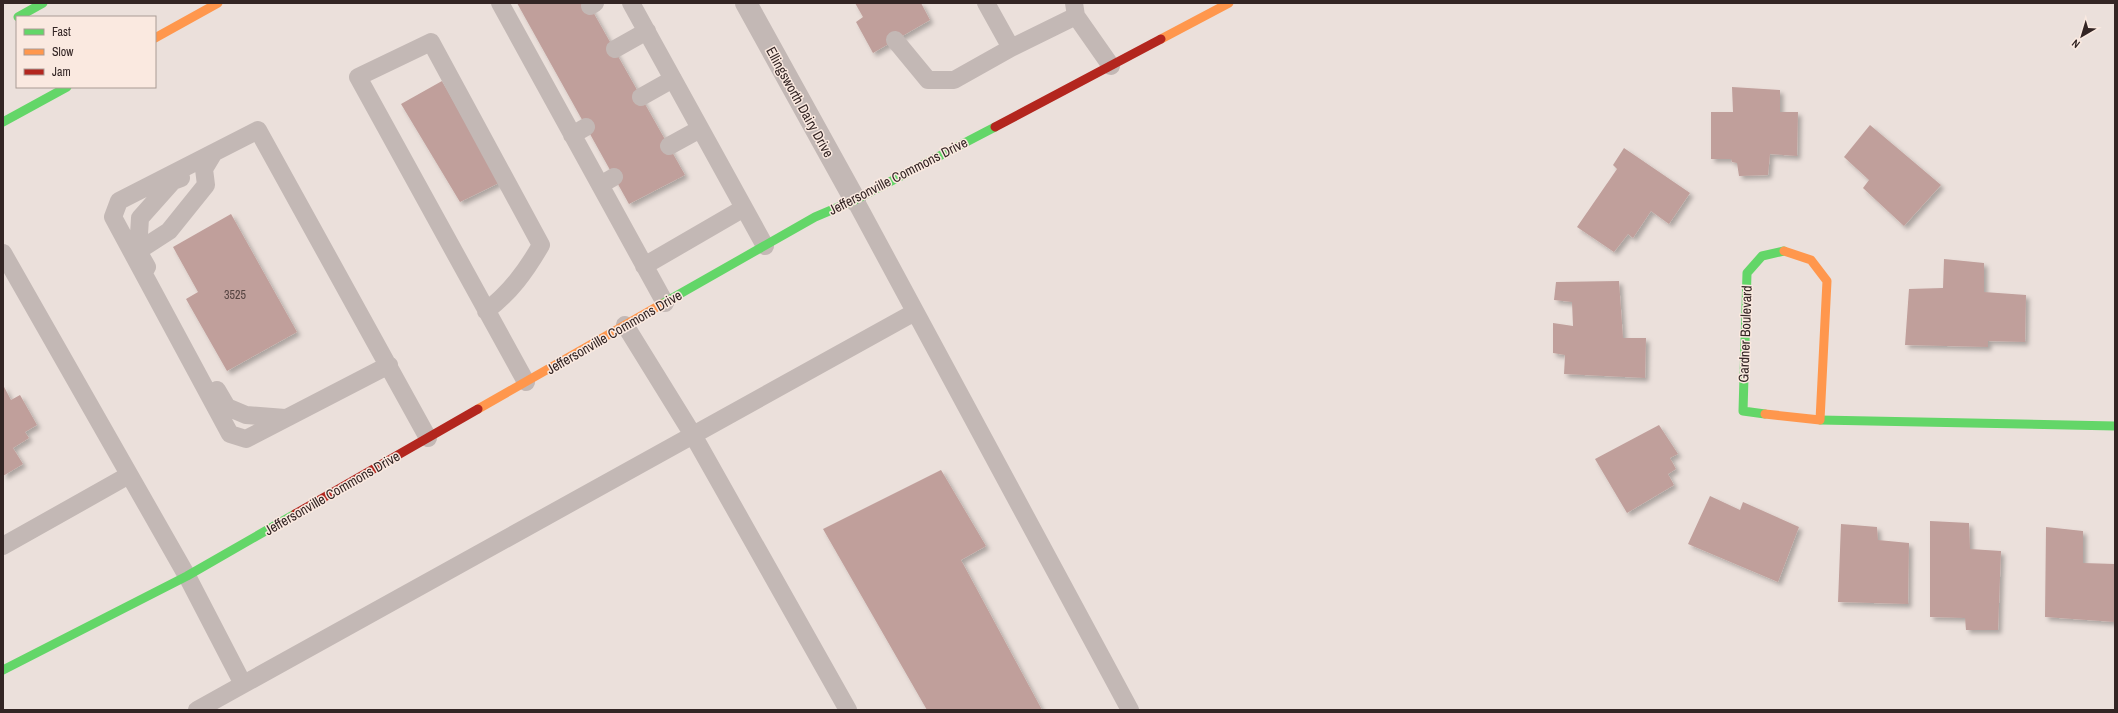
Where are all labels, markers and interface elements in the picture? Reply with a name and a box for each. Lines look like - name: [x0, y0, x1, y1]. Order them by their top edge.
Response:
- legend: [16, 16, 156, 88]
- north arrow: [2062, 16, 2102, 56]
- text: Fast: [52, 24, 71, 40]
- text: N: [2069, 36, 2083, 51]
- text: Slow: [52, 44, 74, 60]
- street label: Ellingsworth Dairy Drive: [762, 44, 838, 160]
- text: Jam: [52, 64, 71, 80]
- street label: Jeffersonville Commons Drive: [826, 133, 970, 219]
- street label: Gardner Boulevard: [1734, 285, 1756, 383]
- street label: Jeffersonville Commons Drive: [543, 286, 685, 378]
- house number: 3525: [224, 287, 246, 303]
- street label: Jeffersonville Commons Drive: [261, 447, 403, 539]

